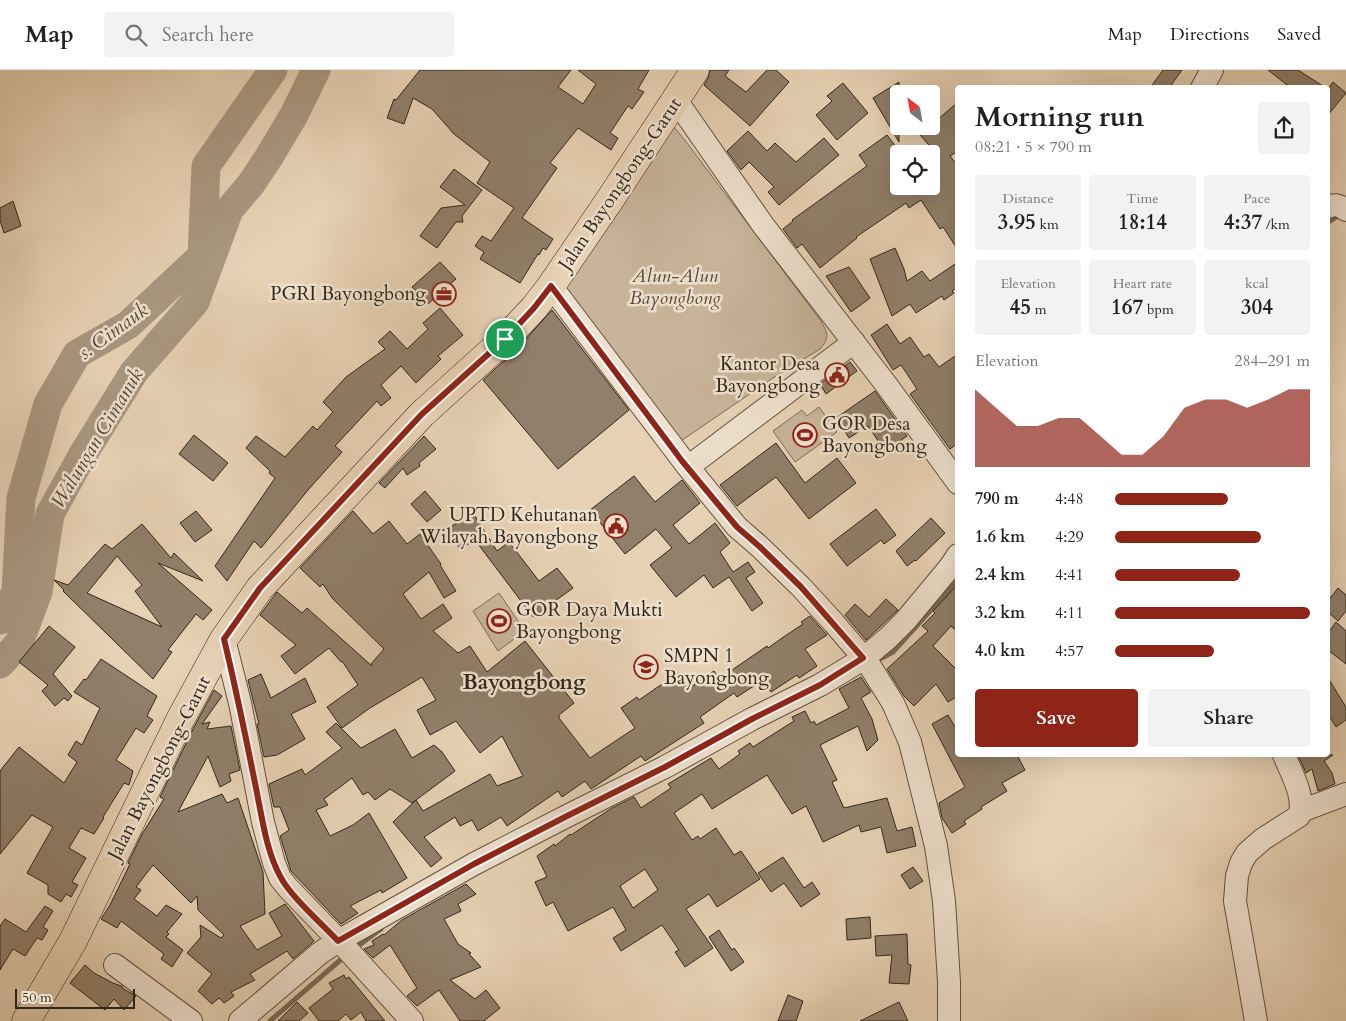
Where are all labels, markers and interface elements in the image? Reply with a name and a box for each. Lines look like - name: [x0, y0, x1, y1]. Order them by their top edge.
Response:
- search box: [104, 12, 454, 57]
- text: Map: [25, 18, 74, 51]
- icon: search: [122, 21, 150, 49]
- text: Search here: [162, 22, 254, 48]
- text: Map: [1108, 22, 1142, 47]
- text: Directions: [1170, 22, 1249, 47]
- text: Saved: [1277, 22, 1321, 47]
- north arrow: [890, 85, 940, 135]
- map controls: [890, 85, 940, 195]
- street label: Jalan Bayongbong-Garut: [551, 92, 688, 278]
- text: Morning run: [975, 98, 1144, 136]
- button: share: [1258, 102, 1310, 154]
- text: 08:21 · 5 × 790 m: [975, 136, 1092, 158]
- button: locate: [890, 145, 940, 195]
- text: Distance: [1003, 189, 1054, 208]
- text: Time: [1126, 189, 1159, 208]
- text: Pace: [1243, 189, 1270, 208]
- text: 3.95: [997, 208, 1036, 237]
- text: 18:14: [1118, 208, 1167, 237]
- text: 4:37: [1224, 208, 1262, 237]
- text: km: [1036, 215, 1059, 234]
- text: /km: [1262, 215, 1290, 234]
- park label: Alun-Alun Bayongbong: [629, 263, 721, 311]
- text: Elevation: [1000, 274, 1056, 293]
- text: Heart rate: [1113, 274, 1172, 293]
- text: kcal: [1245, 274, 1269, 293]
- place label: PGRI Bayongbong: [270, 281, 426, 307]
- office icon: PGRI Bayongbong: [431, 281, 457, 307]
- text: 45: [1010, 293, 1031, 322]
- text: 167: [1111, 293, 1143, 322]
- text: 304: [1241, 293, 1273, 322]
- water label: s. Cimauk: [72, 296, 154, 366]
- text: m: [1031, 300, 1047, 319]
- text: bpm: [1143, 300, 1174, 319]
- pin: [484, 318, 526, 360]
- icon: arrive: [491, 325, 519, 353]
- text: Elevation: [975, 350, 1039, 372]
- text: 284–291 m: [1234, 350, 1310, 372]
- place label: Kantor Desa Bayongbong: [715, 351, 820, 399]
- public building icon: Kantor Desa Bayongbong: [824, 362, 850, 388]
- water label: Walungan Cimanuk: [44, 363, 150, 513]
- place label: GOR Desa Bayongbong: [822, 411, 927, 459]
- sports icon: GOR Desa Bayongbong: [792, 422, 818, 448]
- text: 790 m: [975, 488, 1019, 510]
- text: 4:48: [1055, 488, 1084, 510]
- place label: UPTD Kehutanan Wilayah Bayongbong: [419, 502, 598, 550]
- public building icon: UPTD Kehutanan Wilayah Bayongbong: [603, 513, 629, 539]
- text: 1.6 km: [975, 526, 1025, 548]
- text: 4:29: [1055, 526, 1084, 548]
- text: 2.4 km: [975, 564, 1025, 586]
- text: 4:41: [1055, 564, 1084, 586]
- place label: GOR Daya Mukti Bayongbong: [516, 597, 663, 645]
- text: 3.2 km: [975, 602, 1025, 624]
- text: 4:11: [1055, 602, 1084, 624]
- sports icon: GOR Daya Mukti Bayongbong: [486, 608, 512, 634]
- text: 4.0 km: [975, 640, 1025, 662]
- text: 4:57: [1055, 640, 1084, 662]
- place label: SMPN 1 Bayongbong: [664, 643, 769, 691]
- school or university icon: SMPN 1 Bayongbong: [633, 654, 659, 680]
- district label: Bayongbong: [463, 668, 586, 697]
- street label: Jalan Bayongbong-Garut: [100, 671, 217, 867]
- button: Save: [975, 689, 1138, 747]
- button: Share: [1148, 689, 1310, 747]
- scale bar: [15, 986, 135, 1009]
- text: 50 m: [22, 988, 52, 1007]

